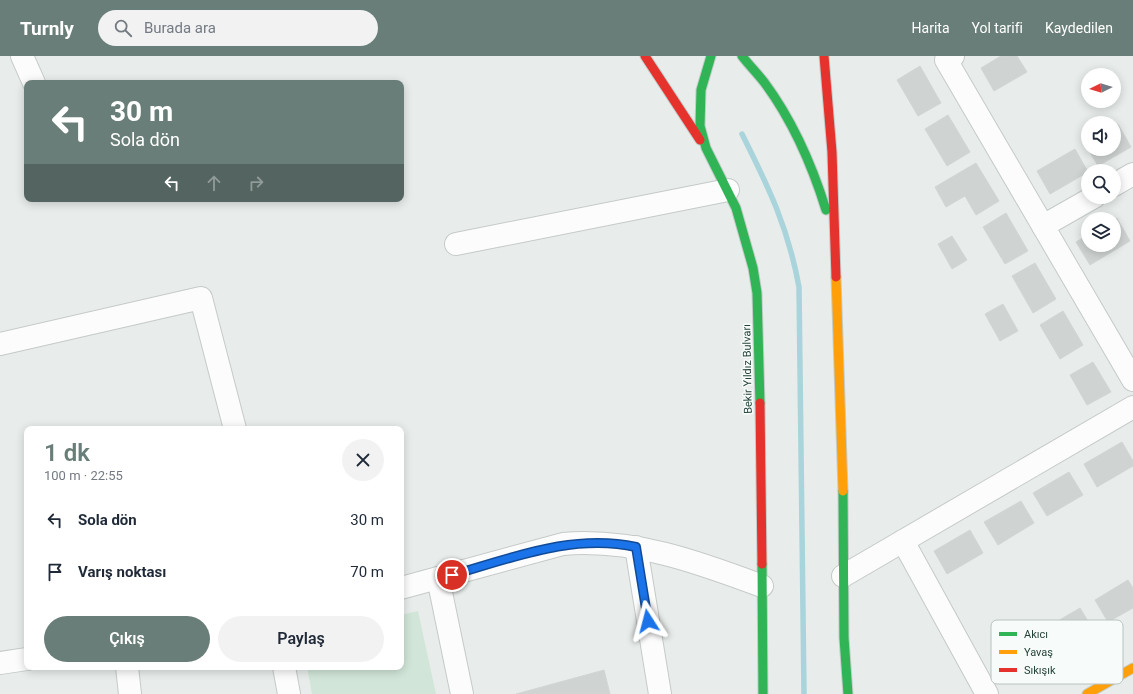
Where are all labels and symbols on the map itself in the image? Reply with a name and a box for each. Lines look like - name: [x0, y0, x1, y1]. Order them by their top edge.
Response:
- north arrow: [1081, 68, 1121, 108]
- street label: Bekir Yıldız Bulvarı: [740, 324, 755, 414]
- pin: [435, 558, 469, 592]
- position arrow: [627, 600, 669, 642]
- legend: [991, 620, 1123, 684]
- text: Akıcı: [1024, 628, 1048, 641]
- text: Yavaş: [1024, 646, 1053, 659]
- text: Sıkışık: [1024, 664, 1056, 677]

